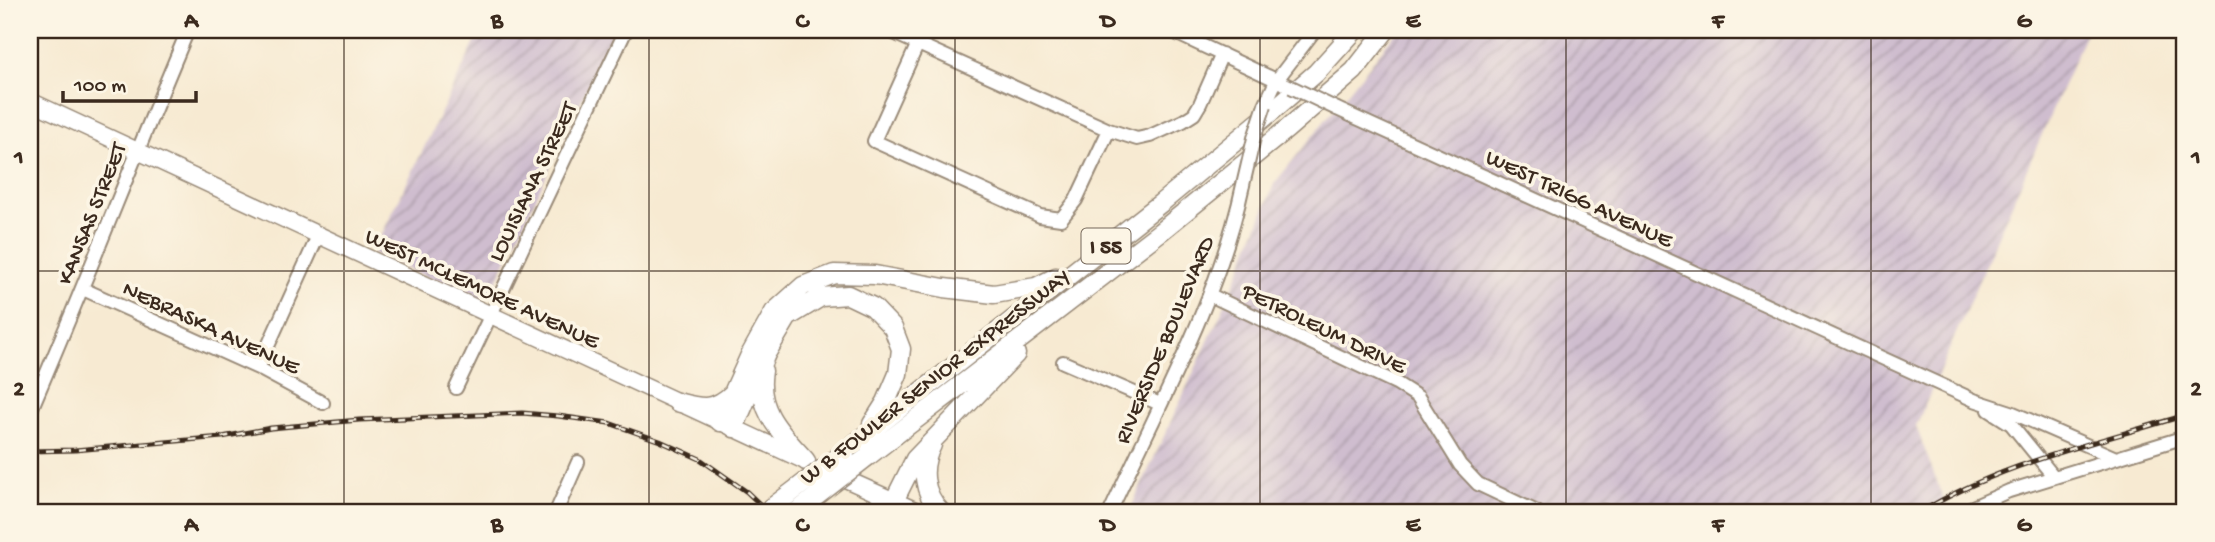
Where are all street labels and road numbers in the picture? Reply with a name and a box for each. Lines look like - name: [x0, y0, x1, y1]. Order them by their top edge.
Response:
- street label: LOUISIANA STREET: [484, 97, 585, 267]
- street label: KANSAS STREET: [53, 138, 134, 289]
- street label: WEST TRIGG AVENUE: [1481, 145, 1678, 256]
- street label: WEST MCLEMORE AVENUE: [360, 224, 604, 357]
- road number: I 55: [1082, 229, 1130, 264]
- street label: RIVERSIDE BOULEVARD: [1110, 232, 1223, 448]
- street label: W B FOWLER SENIOR EXPRESSWAY: [796, 264, 1077, 492]
- street label: NEBRASKA AVENUE: [118, 276, 305, 383]
- street label: PETROLEUM DRIVE: [1236, 278, 1411, 382]

